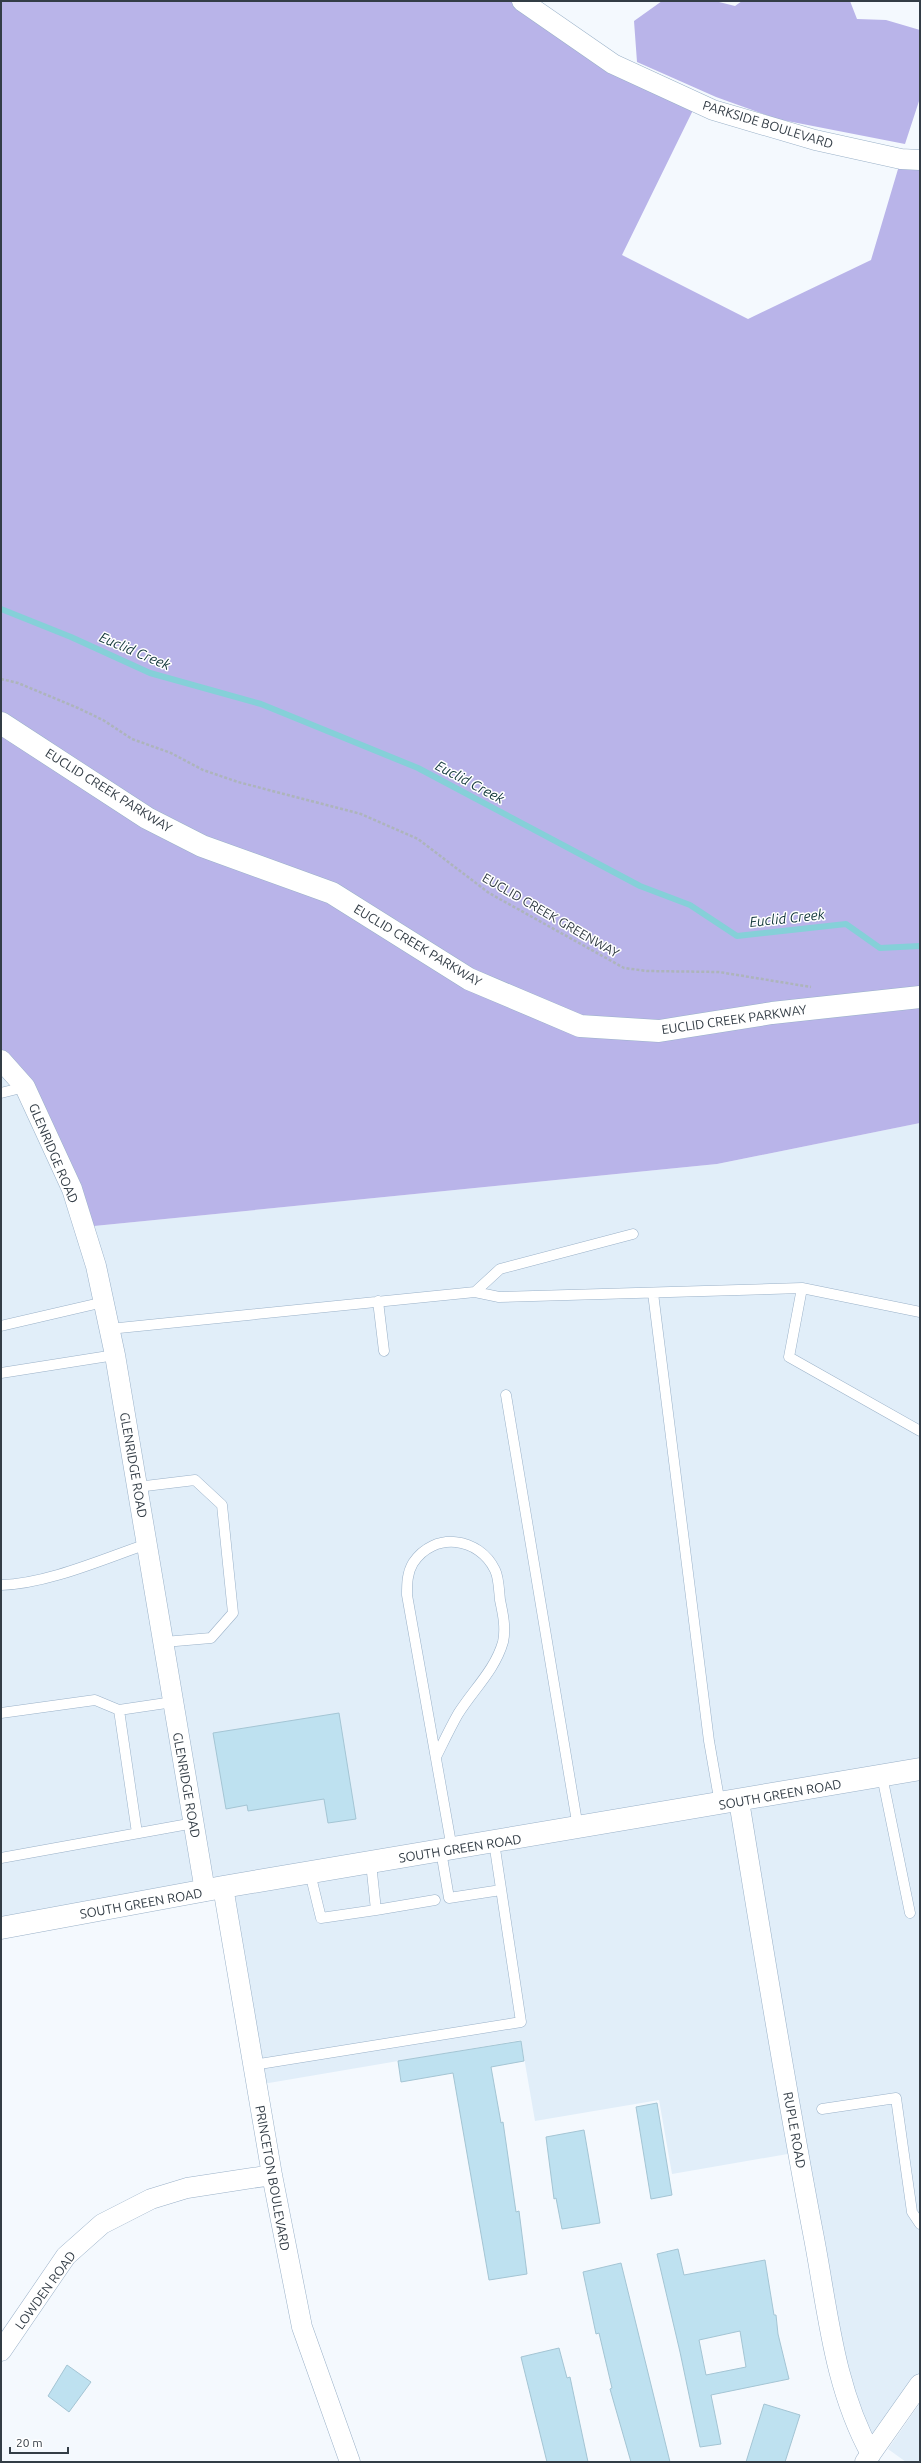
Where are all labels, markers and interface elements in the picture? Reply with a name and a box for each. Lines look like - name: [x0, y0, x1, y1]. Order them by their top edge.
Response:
- street label: PARKSIDE BOULEVARD: [701, 97, 835, 151]
- water label: Euclid Creek: [97, 629, 174, 673]
- street label: EUCLID CREEK PARKWAY: [43, 745, 175, 835]
- water label: Euclid Creek: [433, 757, 508, 807]
- street label: EUCLID CREEK GREENWAY: [480, 870, 622, 960]
- street label: EUCLID CREEK PARKWAY: [352, 901, 485, 989]
- water label: Euclid Creek: [749, 906, 826, 930]
- street label: EUCLID CREEK PARKWAY: [661, 1002, 808, 1036]
- street label: GLENRIDGE ROAD: [27, 1101, 81, 1205]
- street label: GLENRIDGE ROAD: [118, 1411, 150, 1519]
- street label: GLENRIDGE ROAD: [171, 1731, 203, 1839]
- street label: SOUTH GREEN ROAD: [718, 1776, 842, 1812]
- street label: SOUTH GREEN ROAD: [398, 1831, 522, 1865]
- street label: SOUTH GREEN ROAD: [79, 1885, 203, 1921]
- street label: RUPLE ROAD: [781, 2091, 809, 2169]
- street label: PRINCETON BOULEVARD: [253, 2104, 293, 2252]
- street label: LOWDEN ROAD: [12, 2248, 78, 2332]
- scale bar: [10, 2429, 68, 2455]
- text: 20 m: [16, 2436, 43, 2449]

